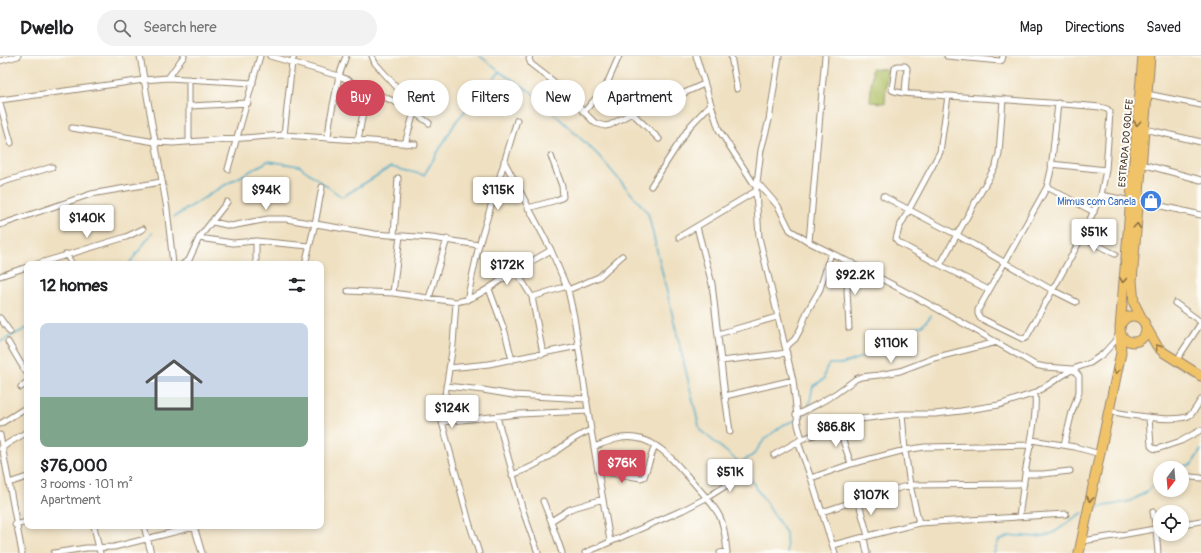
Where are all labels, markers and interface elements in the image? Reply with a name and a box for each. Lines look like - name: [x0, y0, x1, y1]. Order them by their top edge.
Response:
- search box: [97, 10, 377, 46]
- text: Dwello: [20, 16, 73, 40]
- icon: search: [111, 17, 133, 39]
- text: Search here: [143, 18, 217, 37]
- text: Map: [1020, 19, 1043, 36]
- text: Directions: [1065, 19, 1124, 36]
- text: Saved: [1146, 19, 1181, 36]
- chip: Buy: [336, 80, 385, 116]
- chip: Rent: [393, 80, 449, 116]
- chip: Filters: [457, 80, 523, 116]
- chip: New: [531, 80, 585, 116]
- chip: Apartment: [593, 80, 686, 116]
- street label: ESTRADA DO GOLFE: [1116, 99, 1136, 188]
- one-way arrow: [1133, 120, 1142, 126]
- pin: $94K: [242, 177, 290, 211]
- pin: $115K: [470, 177, 526, 211]
- text: $94K: [251, 182, 281, 198]
- text: $115K: [482, 182, 514, 198]
- shop icon: Mimus com Canela: [1138, 188, 1164, 214]
- place label: Mimus com Canela: [1057, 196, 1136, 208]
- pin: $140K: [59, 205, 115, 239]
- text: $140K: [69, 210, 105, 226]
- pin: $51K: [1070, 219, 1118, 253]
- one-way arrow: [1132, 223, 1141, 230]
- text: $51K: [1080, 224, 1108, 240]
- pin: $172K: [479, 252, 535, 286]
- text: $172K: [490, 257, 524, 273]
- pin: $92.2K: [822, 262, 888, 296]
- text: $92.2K: [836, 267, 874, 283]
- icon: filters: [286, 274, 308, 296]
- text: 12 homes: [40, 275, 108, 296]
- one-way arrow: [1119, 277, 1128, 283]
- pin: $110K: [863, 330, 919, 364]
- text: $110K: [874, 335, 908, 351]
- one-way arrow: [1156, 344, 1163, 352]
- icon: home: [138, 349, 210, 421]
- one-way arrow: [1113, 368, 1121, 374]
- pin: $124K: [424, 395, 480, 429]
- text: $124K: [435, 400, 469, 416]
- pin: $86.8K: [803, 414, 869, 448]
- text: $86.8K: [817, 419, 855, 435]
- pin: $76K: [598, 450, 646, 484]
- text: $76,000: [40, 455, 107, 476]
- text: $76K: [607, 455, 637, 471]
- pin: $51K: [706, 459, 754, 493]
- north arrow: [1153, 461, 1189, 497]
- map controls: [1153, 461, 1189, 541]
- text: $51K: [716, 464, 744, 480]
- text: 3 rooms · 101 m²: [40, 476, 133, 492]
- pin: $107K: [843, 482, 899, 516]
- text: $107K: [853, 487, 889, 503]
- text: Apartment: [40, 492, 101, 508]
- one-way arrow: [1087, 496, 1095, 502]
- button: locate: [1153, 505, 1189, 541]

